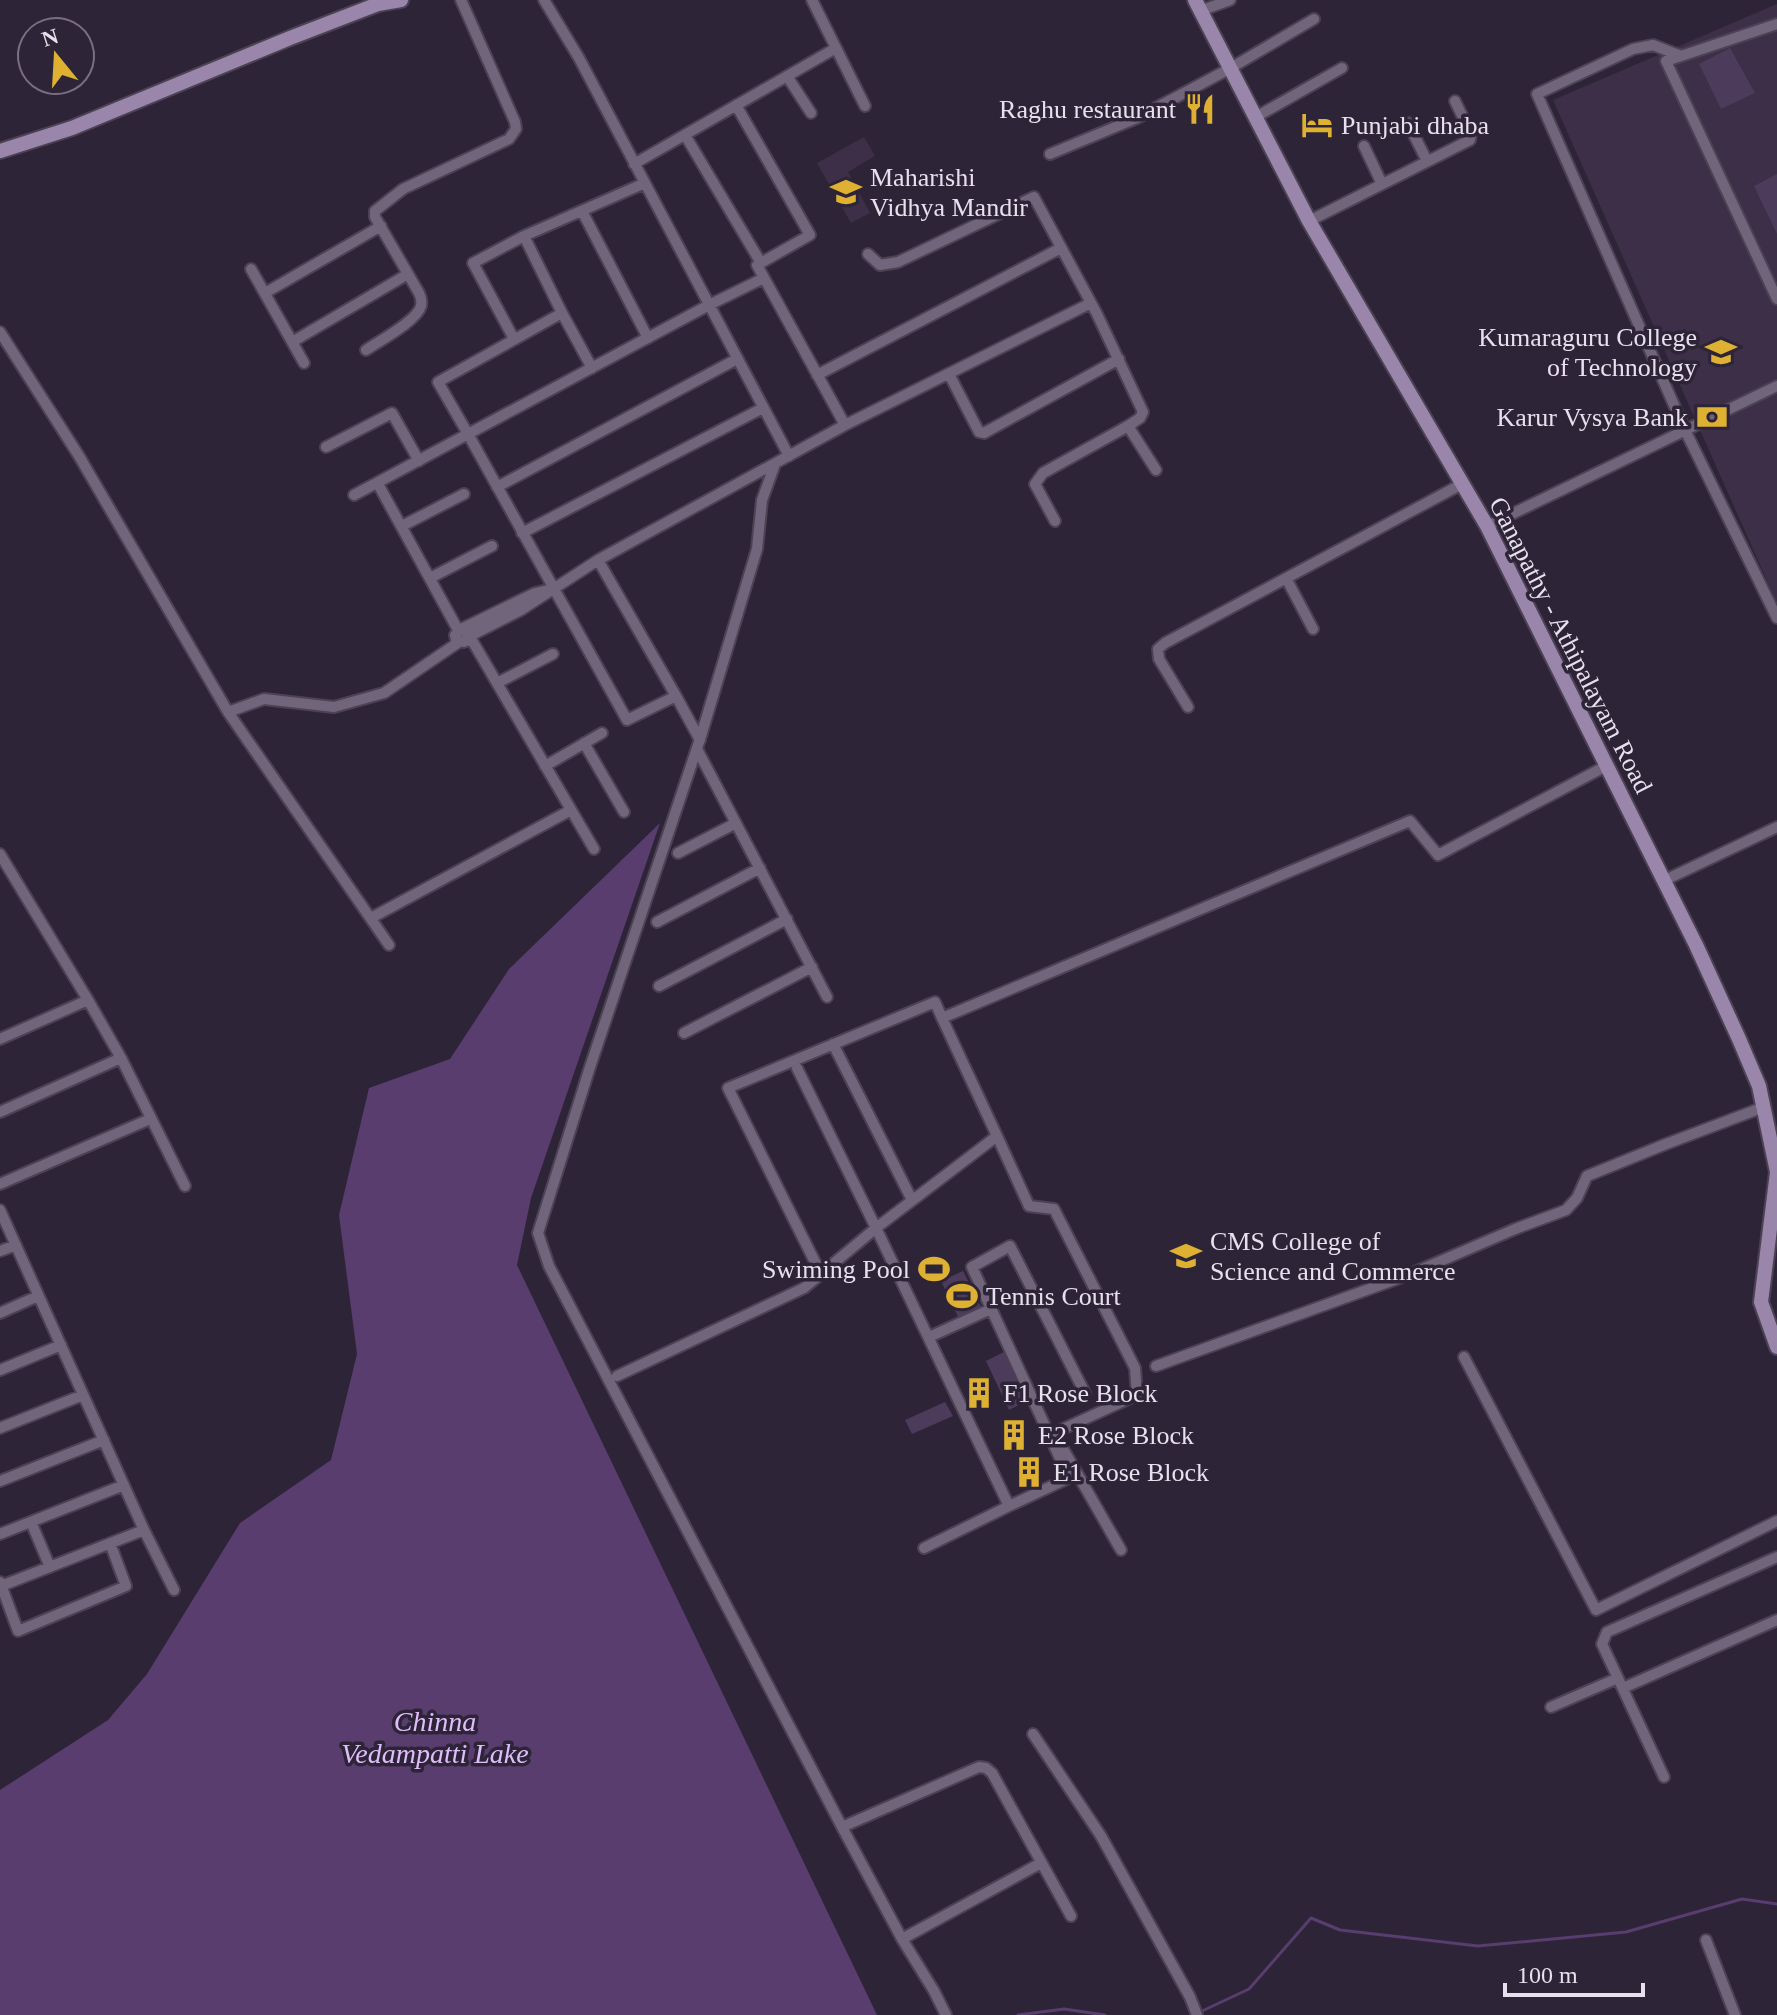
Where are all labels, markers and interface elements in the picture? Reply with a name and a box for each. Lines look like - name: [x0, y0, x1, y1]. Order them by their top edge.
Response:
- north arrow: [16, 16, 96, 96]
- text: N: [39, 23, 61, 52]
- restaurant icon: Raghu restaurant: [1183, 92, 1217, 126]
- place label: Raghu restaurant: [999, 95, 1177, 124]
- hotel icon: Punjabi dhaba: [1300, 108, 1334, 142]
- place label: Punjabi dhaba: [1341, 111, 1489, 140]
- place label: Maharishi Vidhya Mandir: [870, 163, 1028, 222]
- school or university icon: Maharishi Vidhya Mandir: [829, 175, 863, 209]
- place label: Kumaraguru College of Technology: [1478, 323, 1697, 382]
- school or university icon: Kumaraguru College of Technology: [1704, 335, 1738, 369]
- bank icon: Karur Vysya Bank: [1695, 400, 1729, 434]
- place label: Karur Vysya Bank: [1496, 403, 1688, 432]
- street label: Ganapathy - Athipalayam Road: [1483, 492, 1658, 798]
- place label: CMS College of Science and Commerce: [1210, 1227, 1455, 1286]
- school or university icon: CMS College of Science and Commerce: [1169, 1239, 1203, 1273]
- sports icon: Swiming Pool: [917, 1252, 951, 1286]
- place label: Swiming Pool: [762, 1255, 910, 1284]
- sports icon: Tennis Court: [945, 1279, 979, 1313]
- place label: Tennis Court: [986, 1282, 1121, 1311]
- building icon: F1 Rose Block: [962, 1376, 996, 1410]
- place label: F1 Rose Block: [1003, 1379, 1158, 1408]
- building icon: E2 Rose Block: [997, 1418, 1031, 1452]
- place label: E2 Rose Block: [1038, 1421, 1194, 1450]
- building icon: E1 Rose Block: [1012, 1455, 1046, 1489]
- place label: E1 Rose Block: [1053, 1458, 1209, 1487]
- water label: Chinna Vedampatti Lake: [341, 1706, 529, 1769]
- scale bar: [1505, 1947, 1643, 1997]
- text: 100 m: [1517, 1962, 1578, 1988]

